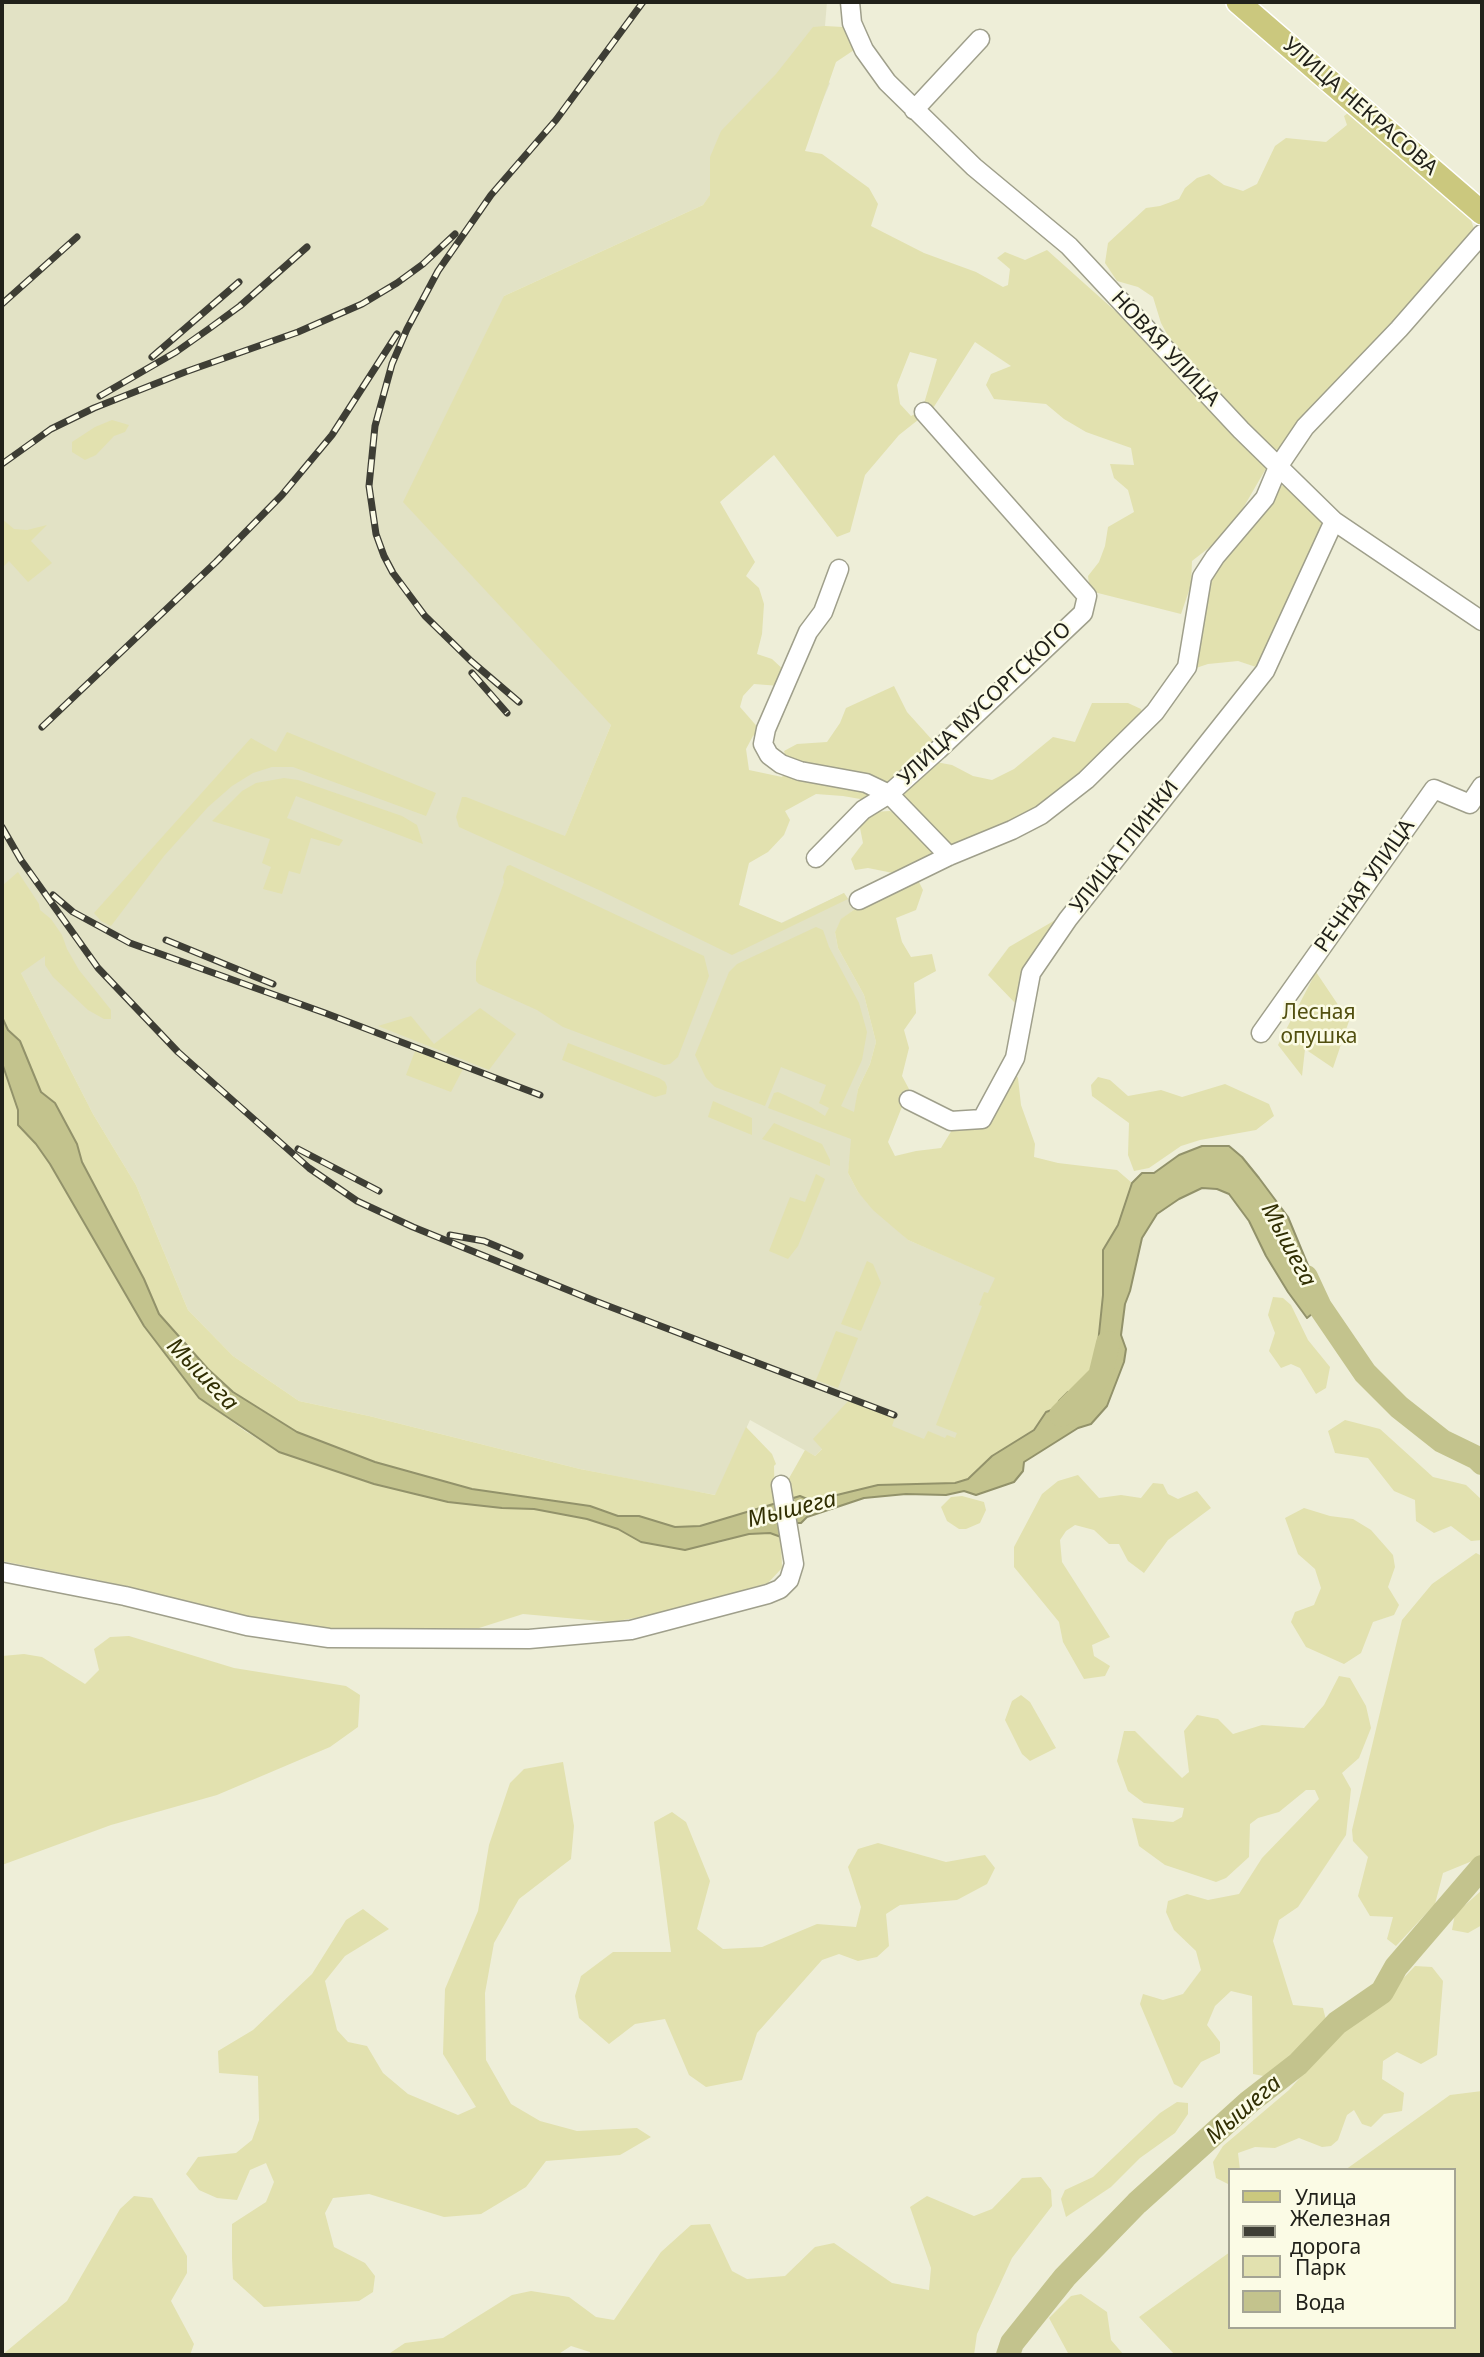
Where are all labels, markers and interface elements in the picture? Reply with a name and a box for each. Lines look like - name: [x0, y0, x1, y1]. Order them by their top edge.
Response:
- street label: УЛИЦА НЕКРАСОВА: [1277, 33, 1443, 181]
- street label: НОВАЯ УЛИЦА: [1105, 286, 1225, 412]
- street label: УЛИЦА МУСОРГСКОГО: [893, 617, 1077, 791]
- street label: УЛИЦА ГЛИНКИ: [1065, 776, 1185, 918]
- street label: РЕЧНАЯ УЛИЦА: [1310, 815, 1420, 957]
- park label: Лесная опушка: [1280, 1000, 1358, 1050]
- water label: Мышега: [1255, 1198, 1321, 1292]
- water label: Мышега: [161, 1333, 243, 1417]
- water label: Мышега: [745, 1486, 839, 1534]
- water label: Мышега: [1201, 2070, 1287, 2150]
- legend: [1228, 2168, 1456, 2329]
- text: Улица: [1295, 2183, 1357, 2211]
- text: Железная дорога: [1290, 2204, 1391, 2260]
- text: Парк: [1295, 2253, 1346, 2281]
- text: Вода: [1295, 2288, 1345, 2316]

